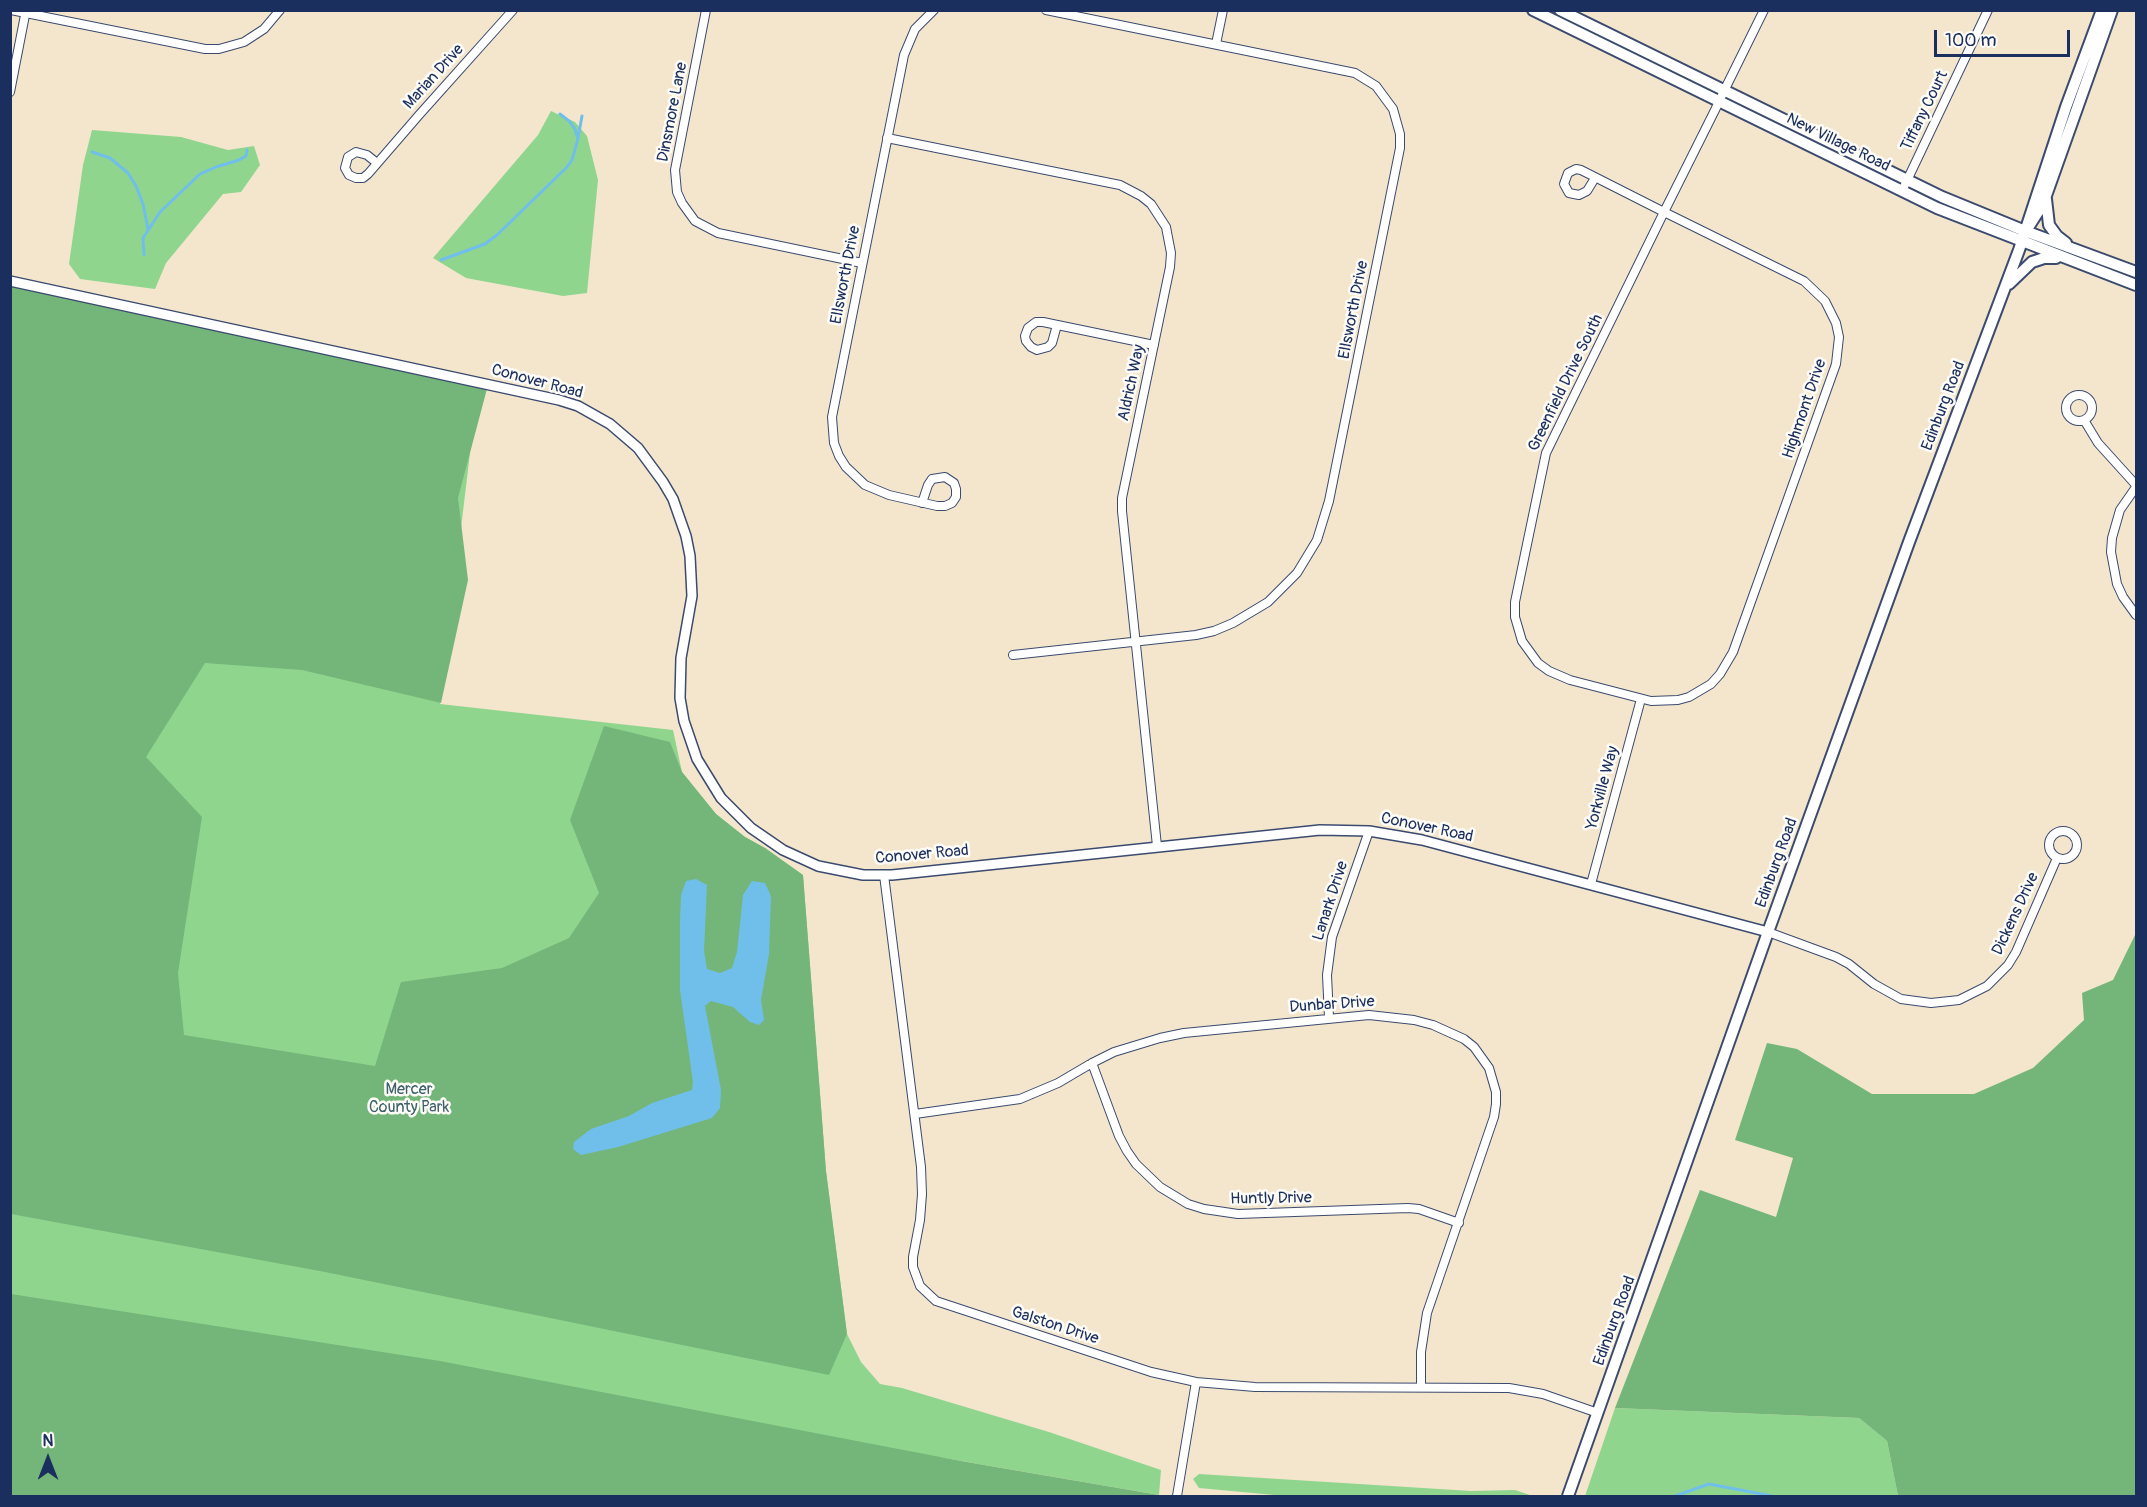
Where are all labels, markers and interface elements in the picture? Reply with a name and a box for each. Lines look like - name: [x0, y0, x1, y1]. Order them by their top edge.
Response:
- scale bar: [1937, 18, 2074, 56]
- text: 100 m: [1945, 29, 1997, 52]
- street label: Marian Drive: [400, 40, 468, 114]
- street label: Dinsmore Lane: [654, 61, 692, 163]
- street label: Tiffany Court: [1897, 68, 1953, 154]
- street label: New Village Road: [1783, 110, 1893, 176]
- street label: Ellsworth Drive: [827, 224, 865, 326]
- street label: Ellsworth Drive: [1335, 259, 1373, 361]
- street label: Greenfield Drive South: [1524, 311, 1608, 455]
- street label: Aldrich Way: [1115, 343, 1149, 423]
- street label: Highmont Drive: [1779, 357, 1831, 461]
- street label: Edinburg Road: [1918, 359, 1970, 453]
- street label: Conover Road: [489, 361, 585, 403]
- street label: Yorkville Way: [1583, 744, 1623, 832]
- street label: Conover Road: [1379, 809, 1475, 847]
- street label: Edinburg Road: [1752, 815, 1802, 911]
- street label: Conover Road: [875, 841, 969, 869]
- street label: Lanark Drive: [1309, 859, 1353, 943]
- street label: Dickens Drive: [1989, 870, 2043, 958]
- street label: Dunbar Drive: [1289, 992, 1375, 1018]
- park label: Mercer County Park: [369, 1080, 449, 1118]
- street label: Huntly Drive: [1230, 1189, 1312, 1209]
- street label: Edinburg Road: [1590, 1273, 1640, 1369]
- street label: Galston Drive: [1009, 1303, 1101, 1349]
- north arrow: [18, 1429, 78, 1489]
- text: N: [43, 1431, 53, 1451]

